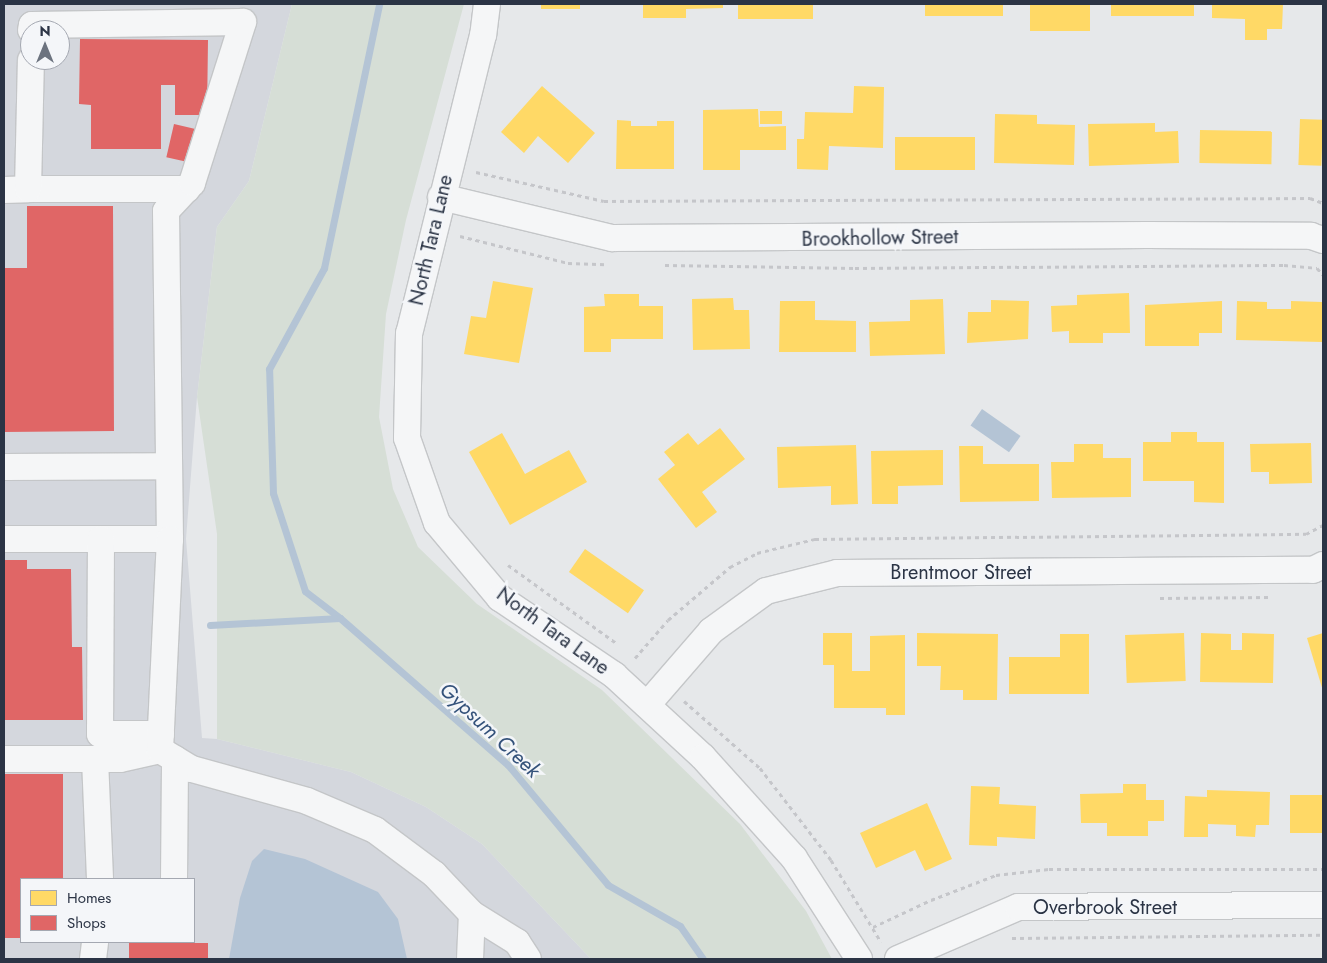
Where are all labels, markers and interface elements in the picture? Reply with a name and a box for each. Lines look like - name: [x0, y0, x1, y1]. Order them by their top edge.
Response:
- north arrow: [20, 20, 70, 70]
- text: N: [39, 21, 51, 41]
- street label: North Tara Lane: [404, 172, 458, 308]
- street label: Brookhollow Street: [801, 225, 959, 251]
- street label: Brentmoor Street: [890, 560, 1032, 584]
- street label: North Tara Lane: [492, 582, 614, 680]
- water label: Gypsum Creek: [434, 677, 546, 783]
- legend: [20, 878, 195, 943]
- text: Homes: [67, 887, 111, 909]
- street label: Overbrook Street: [1033, 895, 1177, 919]
- text: Shops: [67, 912, 106, 934]

